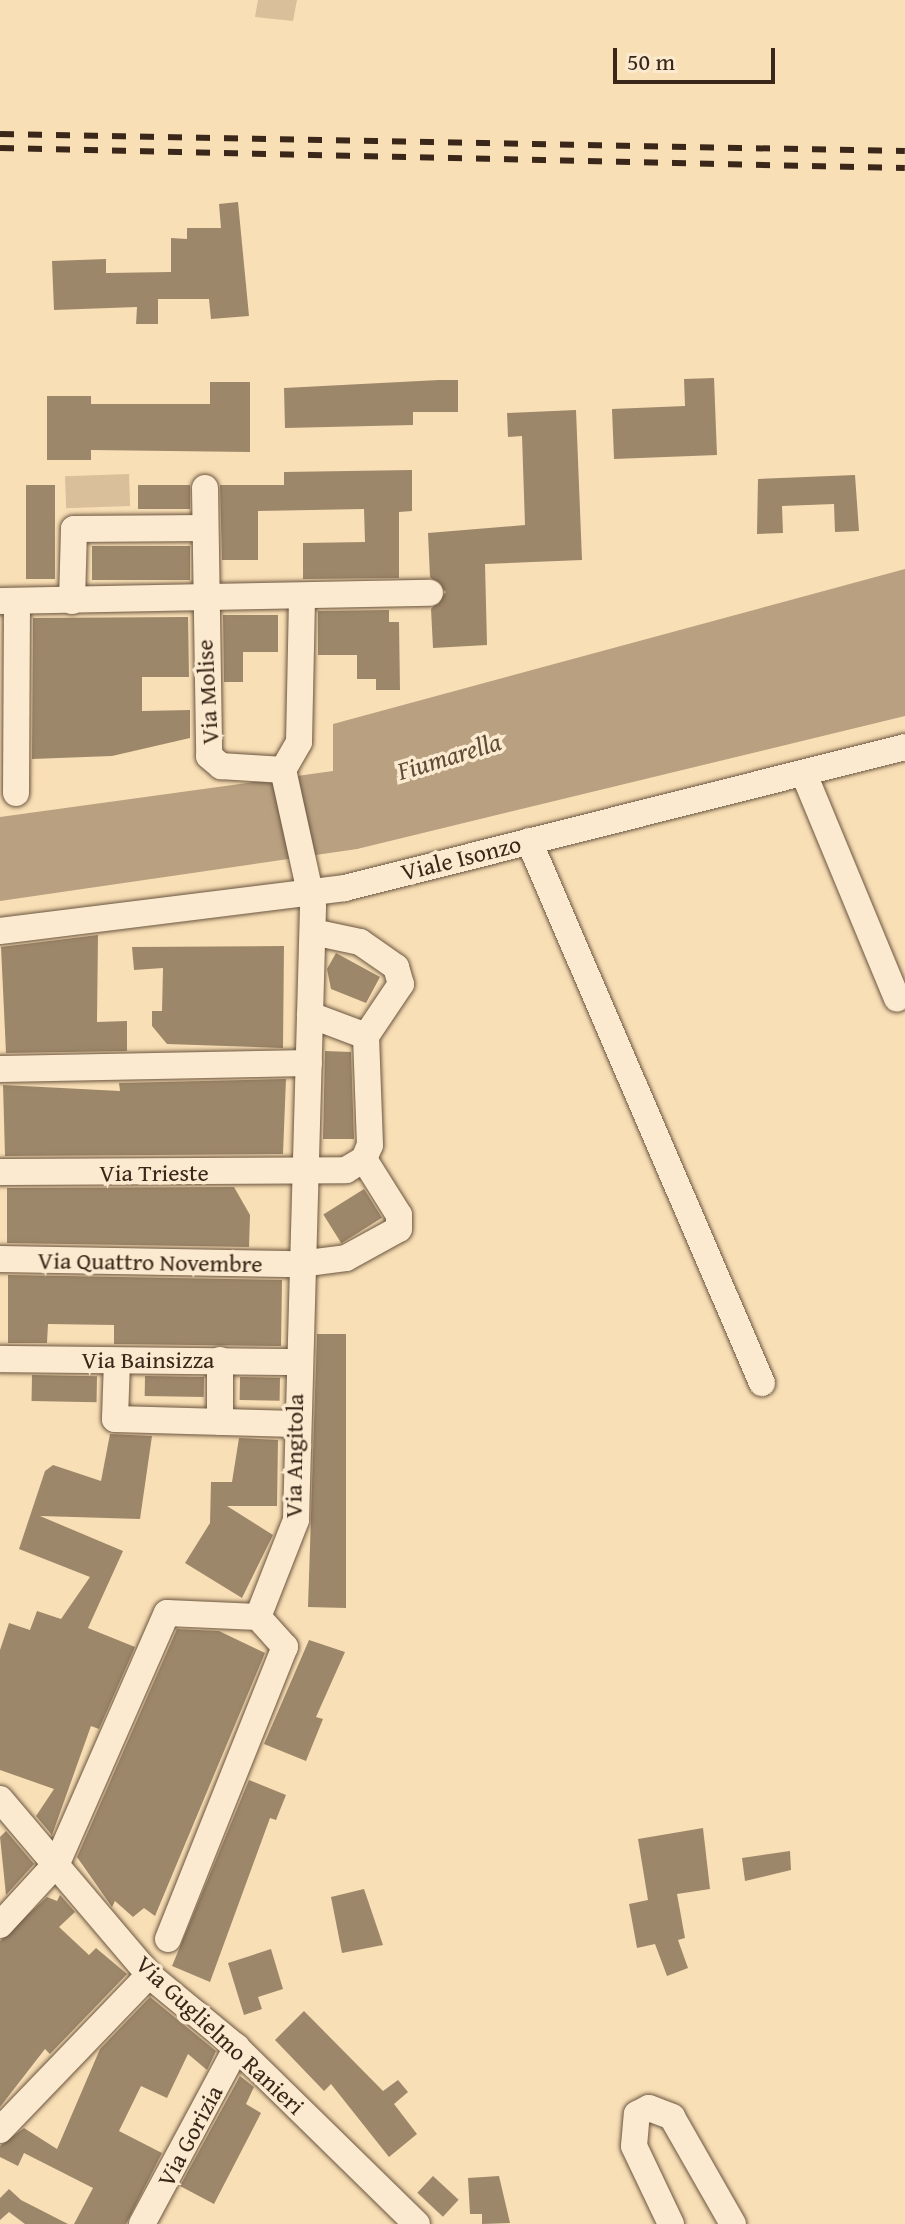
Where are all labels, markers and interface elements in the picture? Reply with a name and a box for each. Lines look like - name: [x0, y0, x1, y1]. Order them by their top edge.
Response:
- scale bar: [617, 32, 779, 82]
- text: 50 m: [627, 44, 675, 79]
- street label: Via Molise: [190, 639, 224, 745]
- water label: Fiumarella: [393, 725, 505, 787]
- street label: Viale Isonzo: [398, 829, 524, 887]
- street label: Via Trieste: [99, 1159, 209, 1187]
- street label: Via Quattro Novembre: [37, 1246, 263, 1278]
- street label: Via Bainsizza: [82, 1346, 214, 1374]
- street label: Via Angitola: [279, 1393, 309, 1519]
- street label: Via Guglielmo Ranieri: [130, 1949, 310, 2121]
- street label: Via Gorizia: [151, 2080, 229, 2192]

